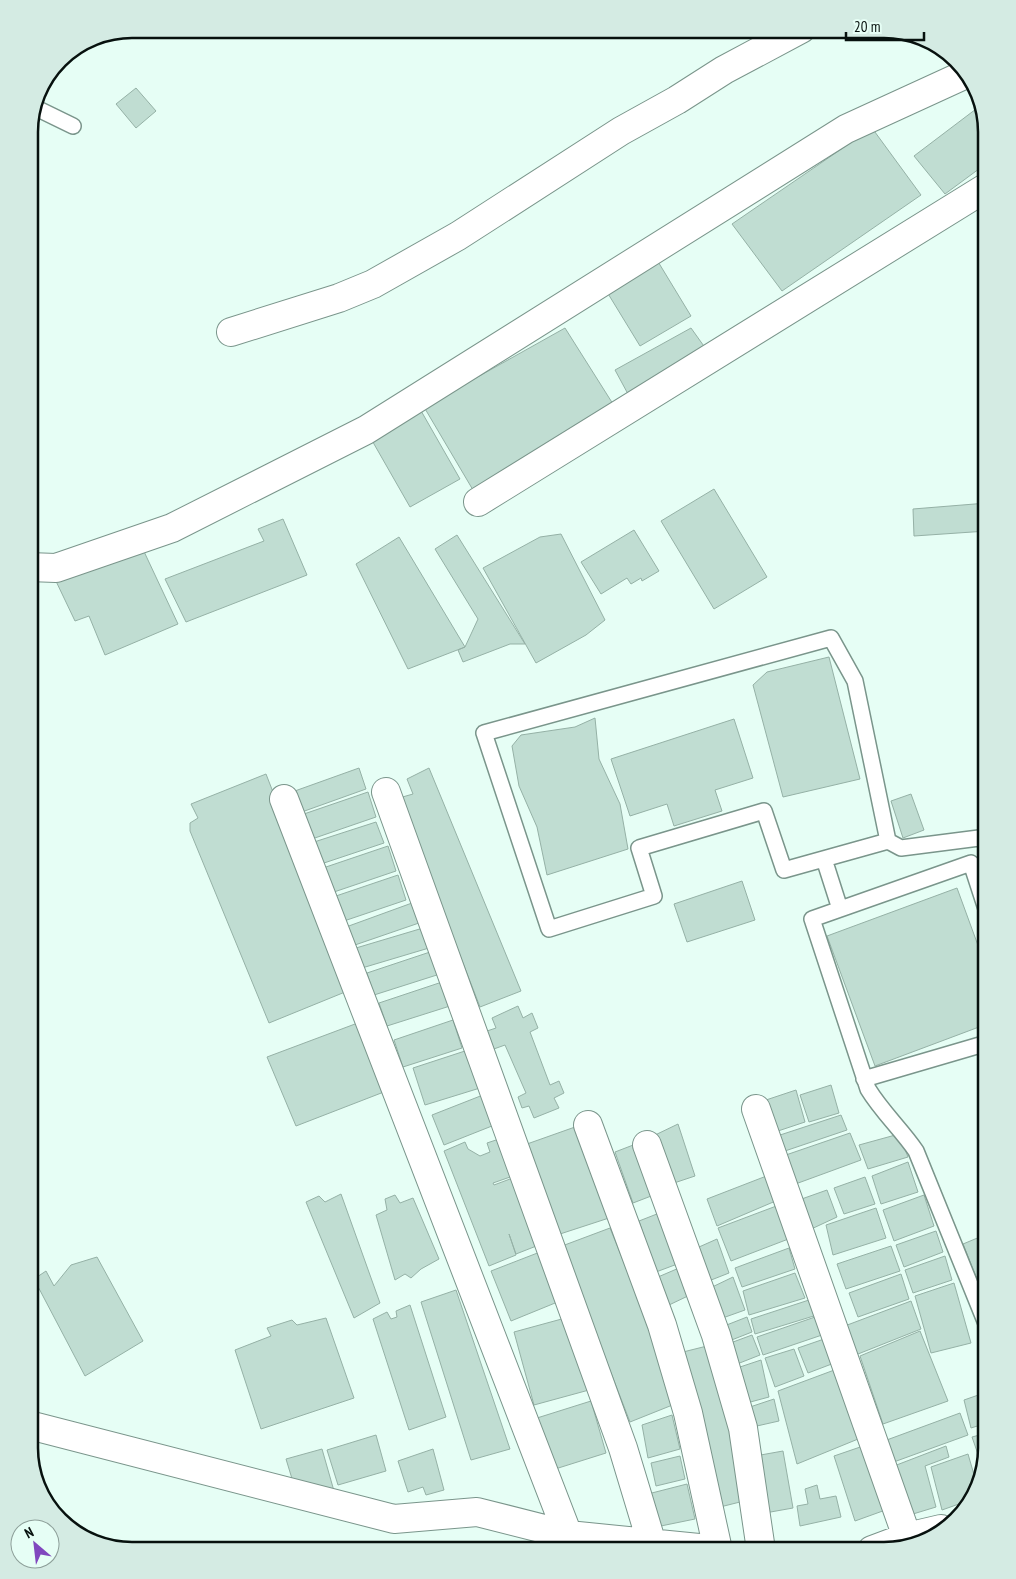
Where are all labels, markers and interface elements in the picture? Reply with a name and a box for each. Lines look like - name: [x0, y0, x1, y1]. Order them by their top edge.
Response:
- scale bar: [846, 10, 924, 42]
- text: 20 m: [854, 17, 880, 36]
- north arrow: [10, 1519, 60, 1569]
- text: N: [21, 1523, 36, 1542]

